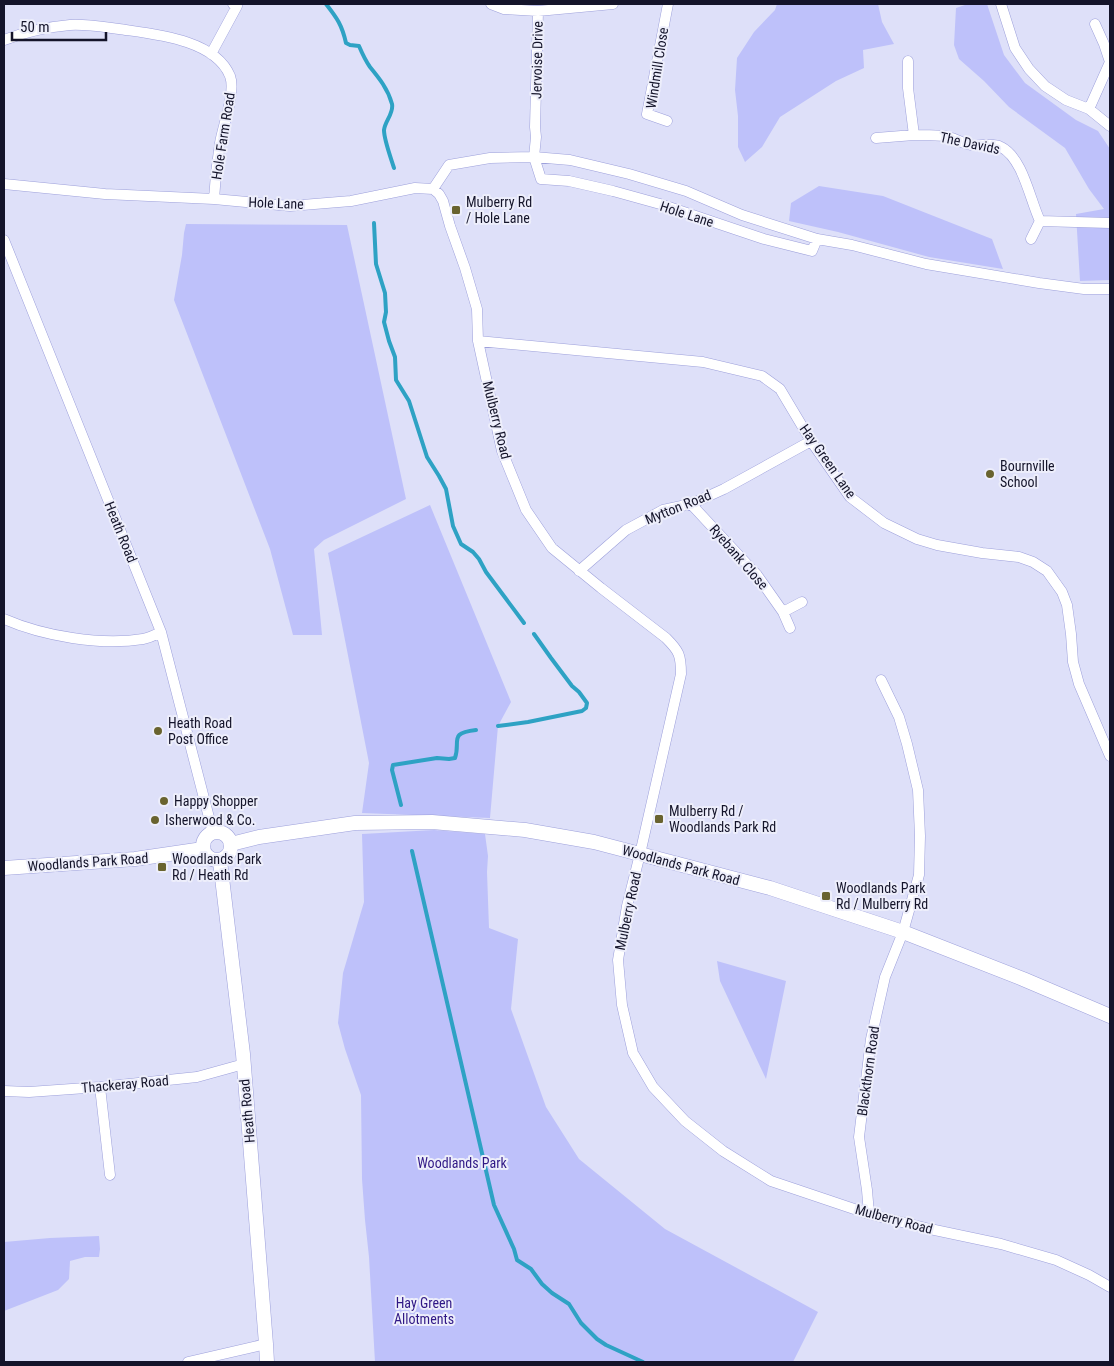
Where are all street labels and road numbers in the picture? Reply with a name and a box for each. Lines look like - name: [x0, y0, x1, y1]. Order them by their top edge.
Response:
- street label: Jervoise Drive: [528, 20, 546, 99]
- street label: Windmill Close: [643, 26, 671, 110]
- street label: Hole Farm Road: [208, 91, 238, 181]
- street label: The Davids: [939, 129, 1001, 157]
- street label: Hole Lane: [248, 194, 304, 212]
- street label: Hole Lane: [658, 198, 716, 230]
- street label: Mulberry Road: [480, 379, 514, 461]
- street label: Hay Green Lane: [797, 421, 860, 501]
- street label: Mytton Road: [643, 487, 713, 527]
- street label: Heath Road: [102, 499, 140, 565]
- street label: Ryebank Close: [706, 521, 772, 593]
- street label: Woodlands Park Road: [620, 842, 742, 888]
- street label: Woodlands Park Road: [27, 850, 149, 874]
- street label: Mulberry Road: [612, 870, 644, 952]
- street label: Blackthorn Road: [854, 1025, 882, 1117]
- street label: Thackeray Road: [81, 1072, 169, 1096]
- street label: Heath Road: [236, 1078, 258, 1144]
- street label: Mulberry Road: [853, 1201, 935, 1237]

